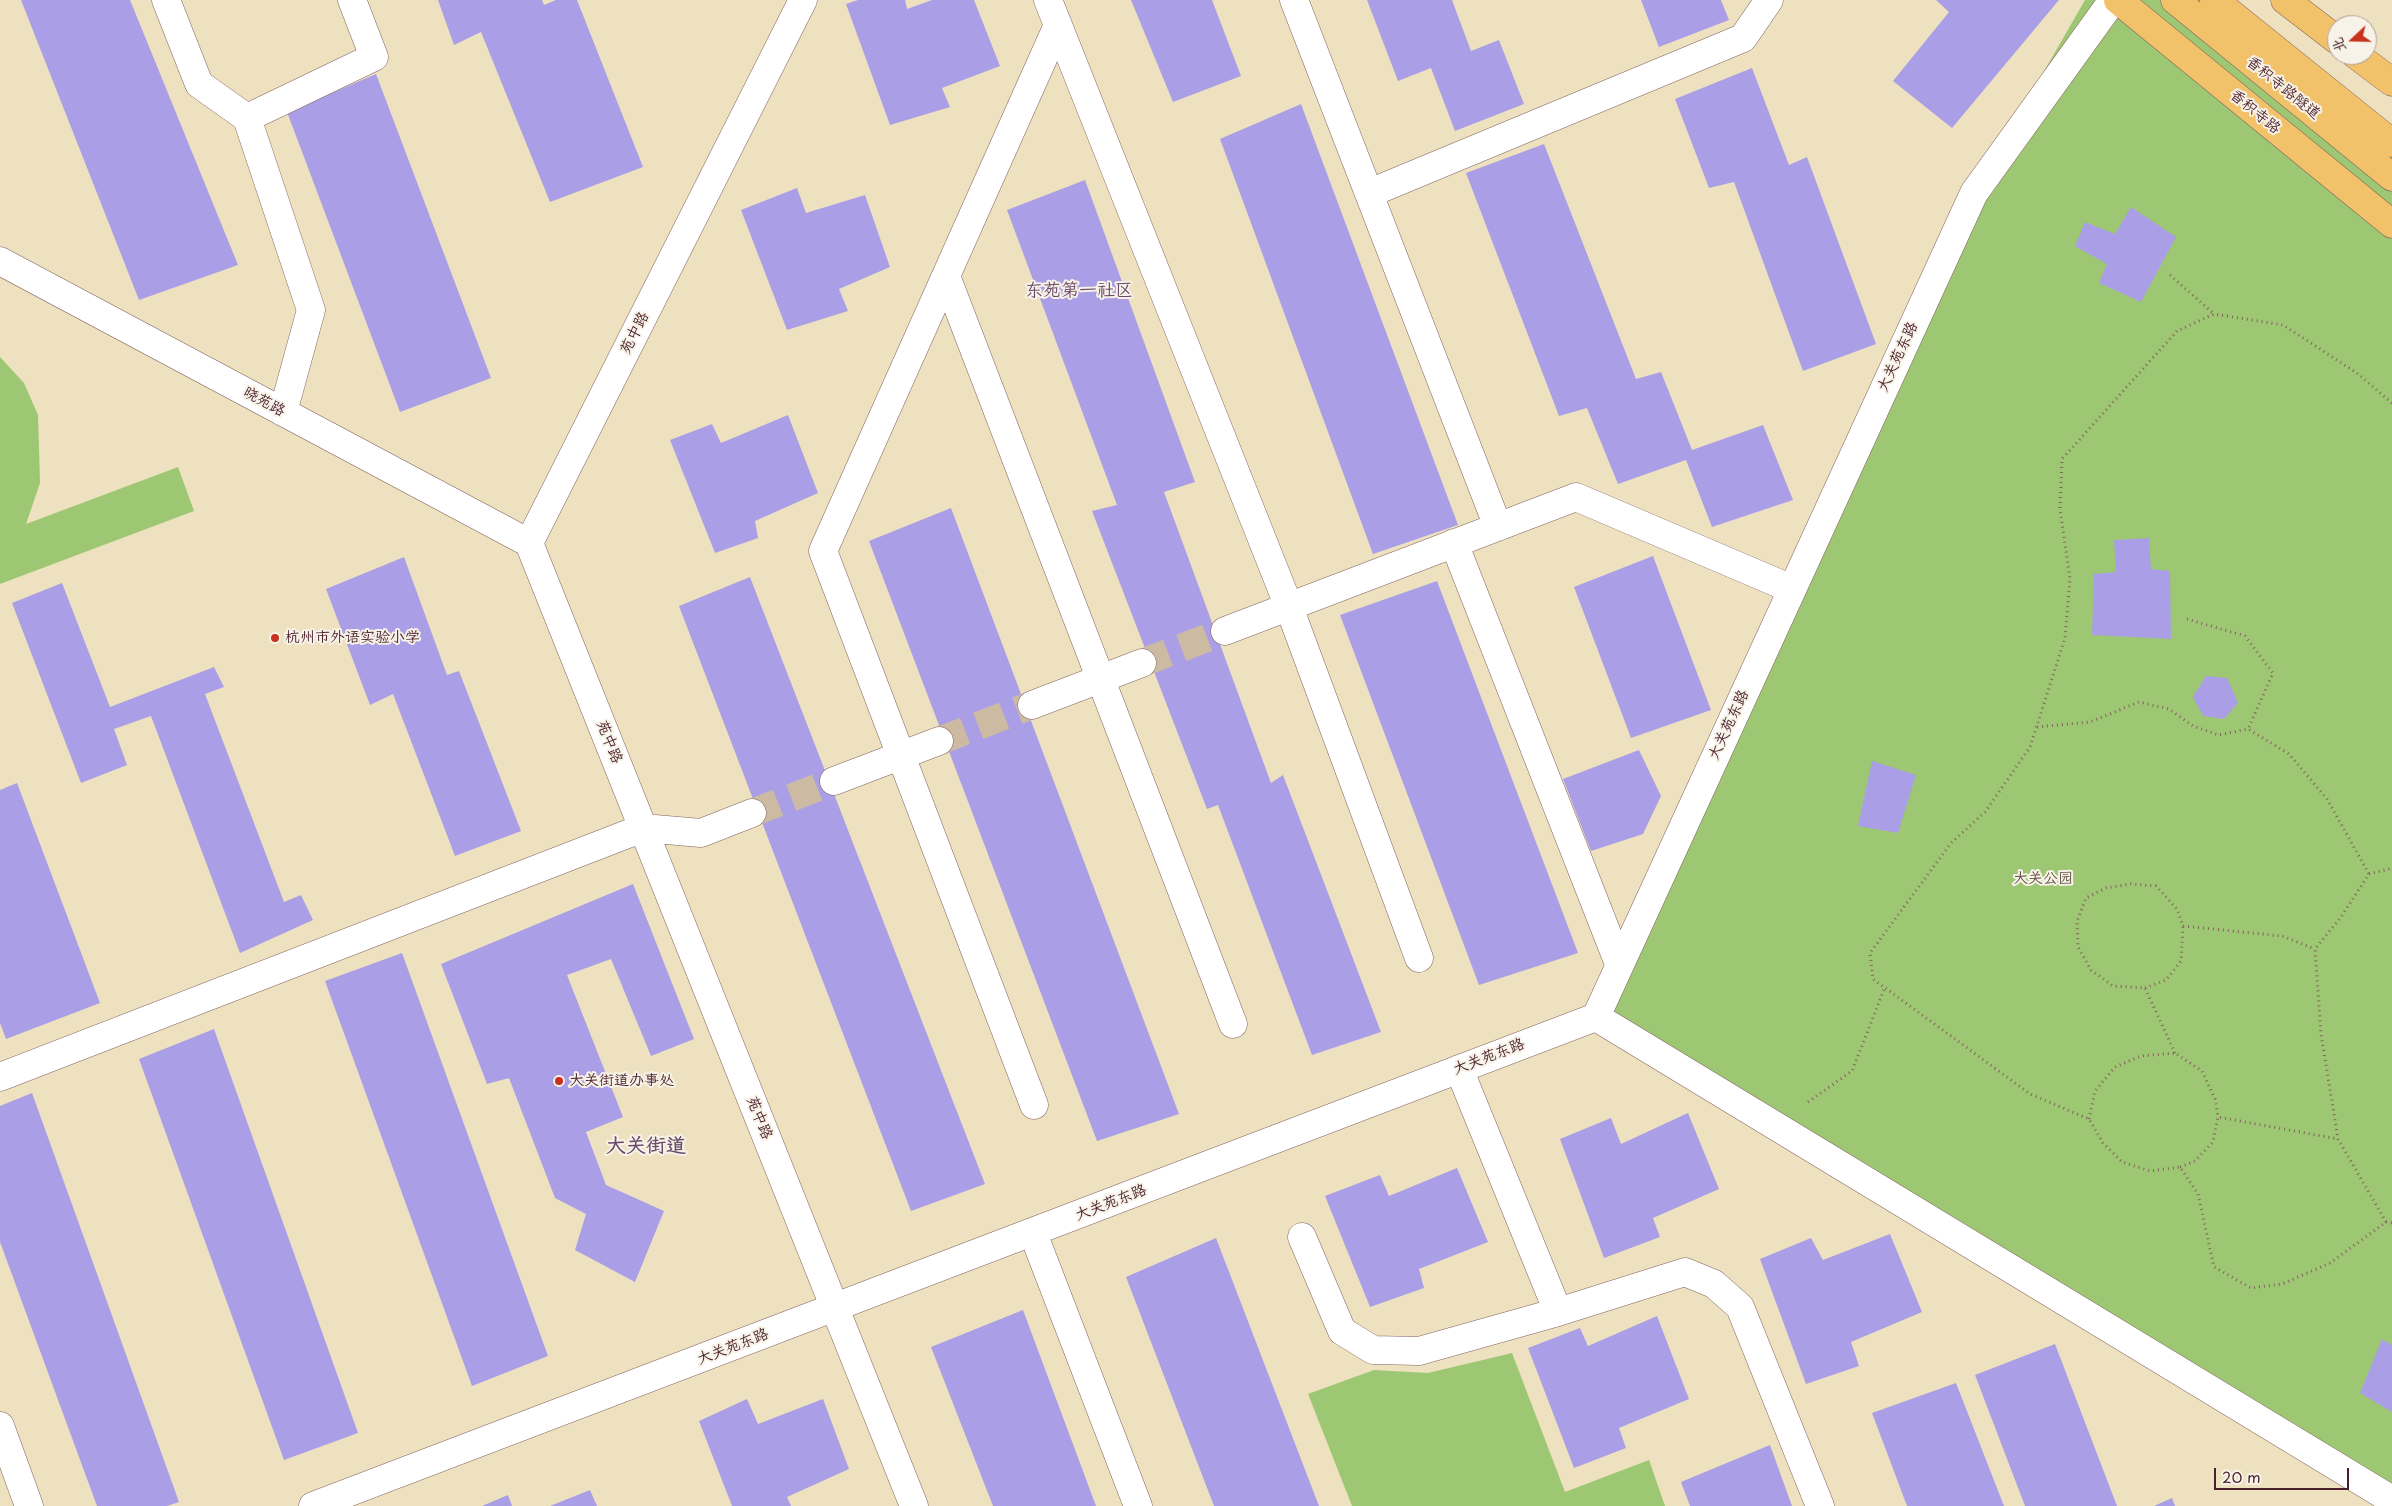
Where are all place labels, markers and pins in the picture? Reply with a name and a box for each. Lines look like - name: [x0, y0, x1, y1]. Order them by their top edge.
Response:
- place label: 杭州市外语实验小学: [285, 629, 420, 647]
- marker: 杭州市外语实验小学: [269, 632, 281, 644]
- place label: 大关街道办事处: [569, 1072, 674, 1090]
- marker: 大关街道办事处: [553, 1075, 565, 1087]

